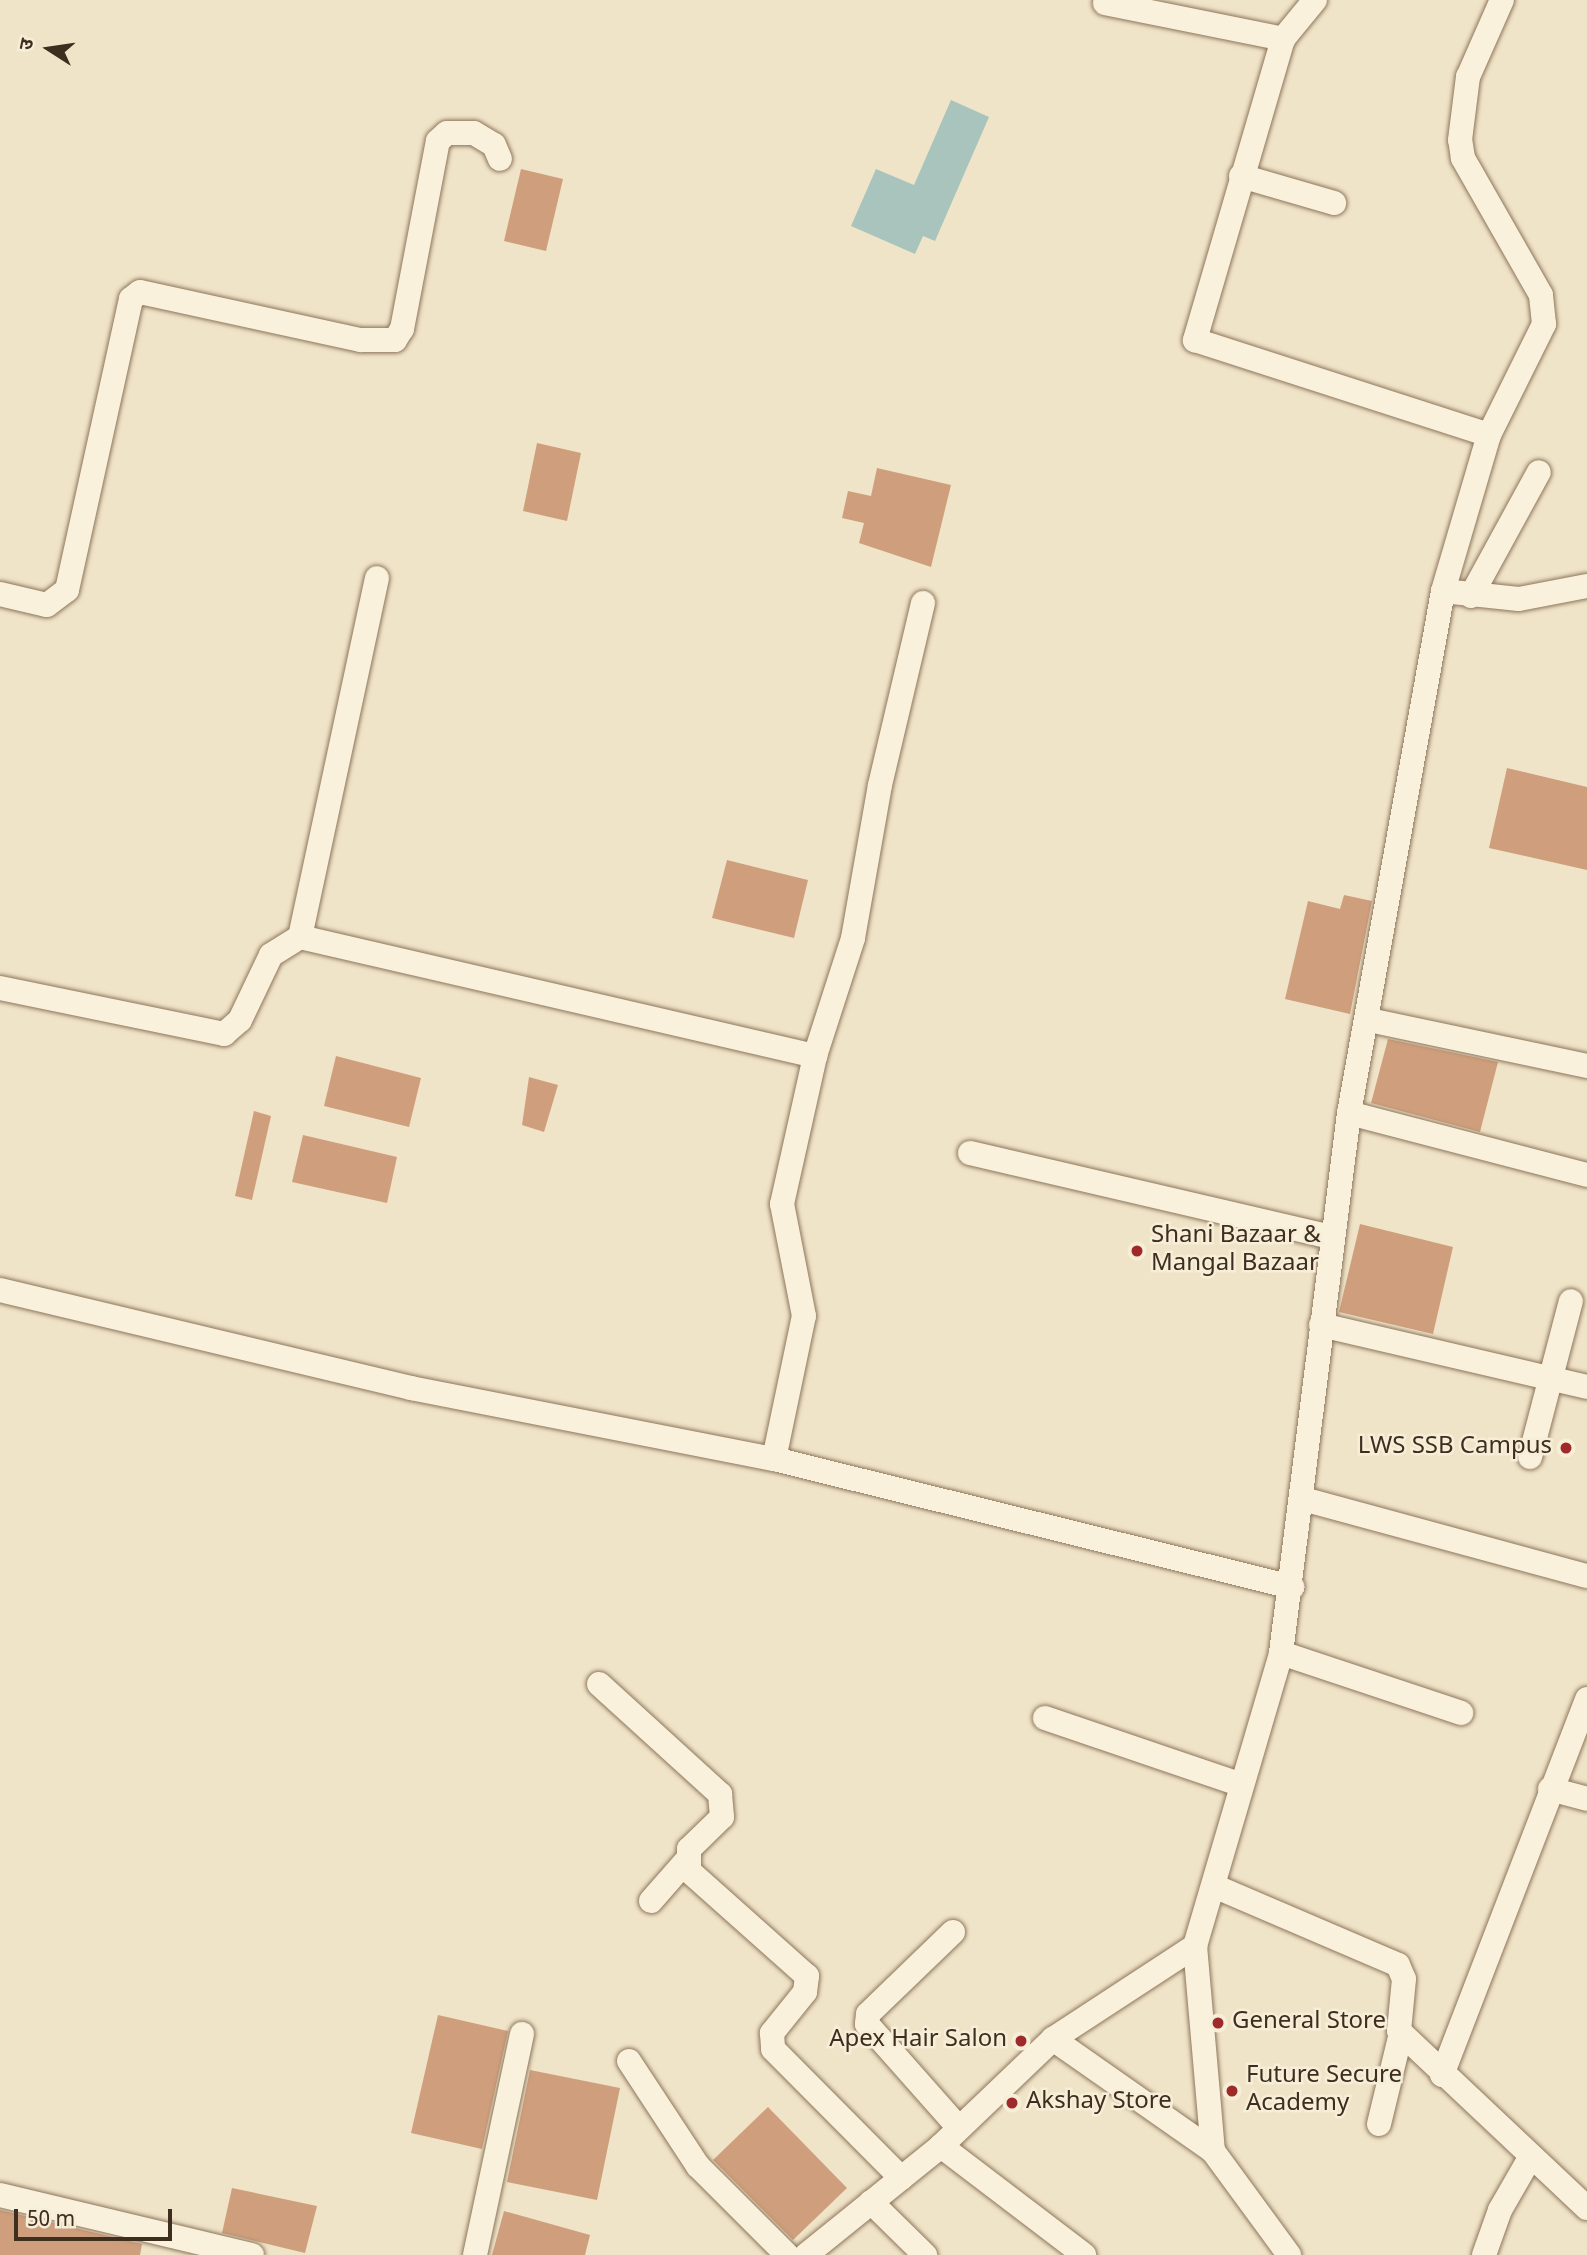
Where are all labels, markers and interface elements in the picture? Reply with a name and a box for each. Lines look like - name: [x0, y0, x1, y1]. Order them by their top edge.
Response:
- north arrow: [14, 14, 84, 84]
- text: उ: [15, 36, 41, 53]
- place label: Shani Bazaar & Mangal Bazaar: [1151, 1223, 1321, 1279]
- marker: Shani Bazaar & Mangal Bazaar: [1129, 1243, 1145, 1259]
- place label: LWS SSB Campus: [1358, 1434, 1552, 1462]
- marker: LWS SSB Campus: [1558, 1440, 1574, 1456]
- place label: General Store: [1232, 2009, 1386, 2037]
- marker: General Store: [1210, 2015, 1226, 2031]
- place label: Apex Hair Salon: [829, 2027, 1007, 2055]
- marker: Apex Hair Salon: [1013, 2033, 1029, 2049]
- place label: Future Secure Academy: [1246, 2063, 1402, 2119]
- marker: Future Secure Academy: [1224, 2083, 1240, 2099]
- place label: Akshay Store: [1026, 2089, 1172, 2117]
- marker: Akshay Store: [1004, 2095, 1020, 2111]
- scale bar: [18, 2196, 175, 2240]
- text: 50 m: [27, 2207, 75, 2235]

